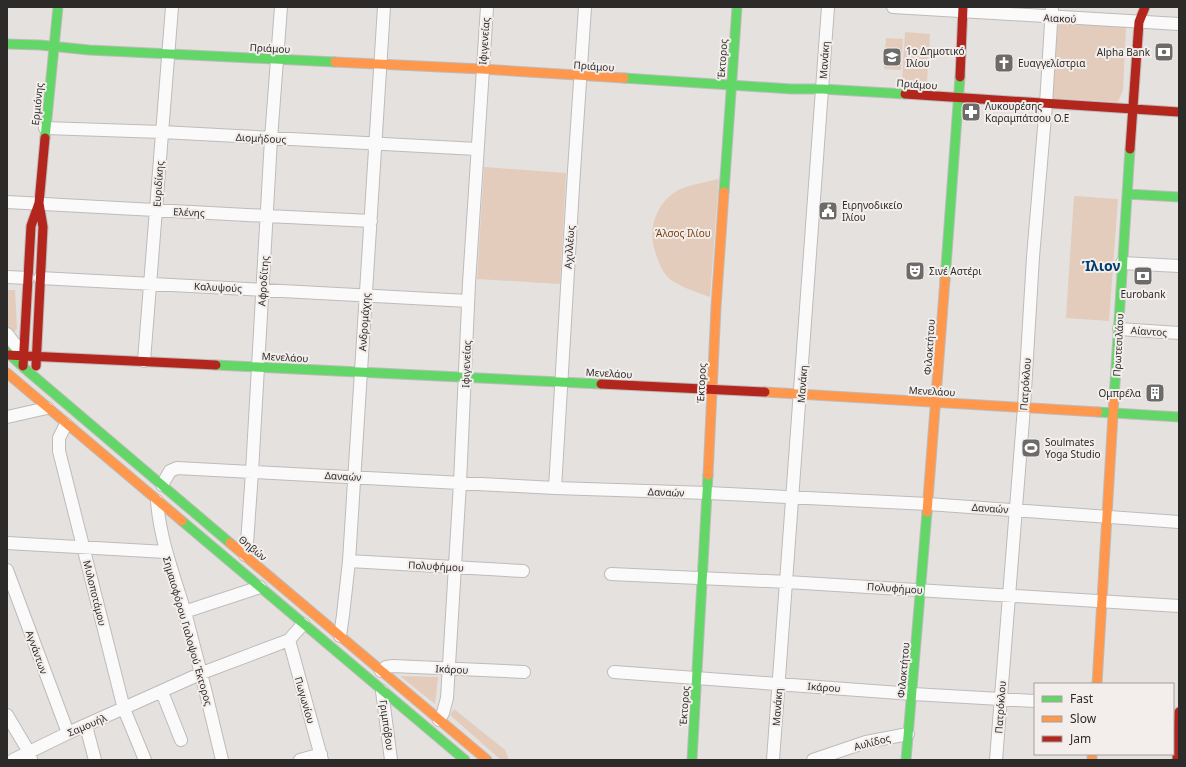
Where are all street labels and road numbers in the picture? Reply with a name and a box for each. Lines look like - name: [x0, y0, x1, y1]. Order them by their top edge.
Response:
- street label: Αιακού: [1043, 10, 1077, 26]
- street label: Ιφιγενείας: [475, 17, 493, 65]
- street label: Έκτορος: [714, 38, 730, 80]
- street label: Πριάμου: [249, 40, 291, 56]
- street label: Μανάκη: [816, 41, 832, 79]
- street label: Πριάμου: [573, 58, 615, 74]
- street label: Πριάμου: [896, 76, 938, 92]
- street label: Ερμιόνης: [28, 82, 46, 126]
- street label: Διομήδους: [235, 130, 287, 146]
- street label: Ευριδίκης: [149, 160, 167, 208]
- street label: Ελένης: [173, 204, 205, 220]
- street label: Αχιλλέως: [560, 225, 578, 269]
- street label: Αφροδίτης: [254, 255, 272, 307]
- street label: Καλυψούς: [194, 279, 242, 295]
- street label: Ανδρομάχης: [355, 292, 373, 352]
- street label: Πρωτεσιλάου: [1109, 313, 1127, 377]
- street label: Φιλοκτήτου: [920, 319, 938, 375]
- street label: Αίαντος: [1130, 323, 1168, 339]
- street label: Ιφιγενείας: [458, 340, 474, 388]
- street label: Μενελάου: [261, 349, 309, 365]
- street label: Πατρόκλου: [1016, 357, 1034, 411]
- street label: Έκτορος: [693, 362, 709, 403]
- street label: Μενελάου: [585, 365, 633, 381]
- street label: Μανάκη: [794, 365, 810, 403]
- street label: Μενελάου: [908, 383, 956, 399]
- street label: Δαναών: [324, 468, 362, 484]
- street label: Δαναών: [647, 484, 685, 500]
- street label: Δαναών: [971, 500, 1009, 516]
- street label: Θηβών: [236, 532, 270, 564]
- street label: Σημαιοφόρου Γιαλοψού Έκτορος: [160, 555, 216, 707]
- street label: Πολυφήμου: [408, 558, 464, 574]
- street label: Μυλοποτάμου: [80, 559, 110, 627]
- street label: Πολυφήμου: [867, 579, 923, 597]
- street label: Αγνάντων: [23, 628, 51, 676]
- street label: Φιλοκτήτου: [894, 642, 912, 698]
- street label: Ικάρου: [435, 661, 469, 677]
- street label: Πωγωνίου: [292, 675, 318, 725]
- street label: Ικάρου: [807, 679, 841, 695]
- street label: Πατρόκλου: [991, 680, 1009, 734]
- street label: Έκτορος: [676, 685, 692, 727]
- street label: Μανάκη: [769, 688, 785, 726]
- street label: Γριμπόβου: [377, 699, 397, 751]
- street label: Σαμουήλ: [65, 710, 110, 740]
- street label: Αυλίδος: [852, 731, 892, 753]

